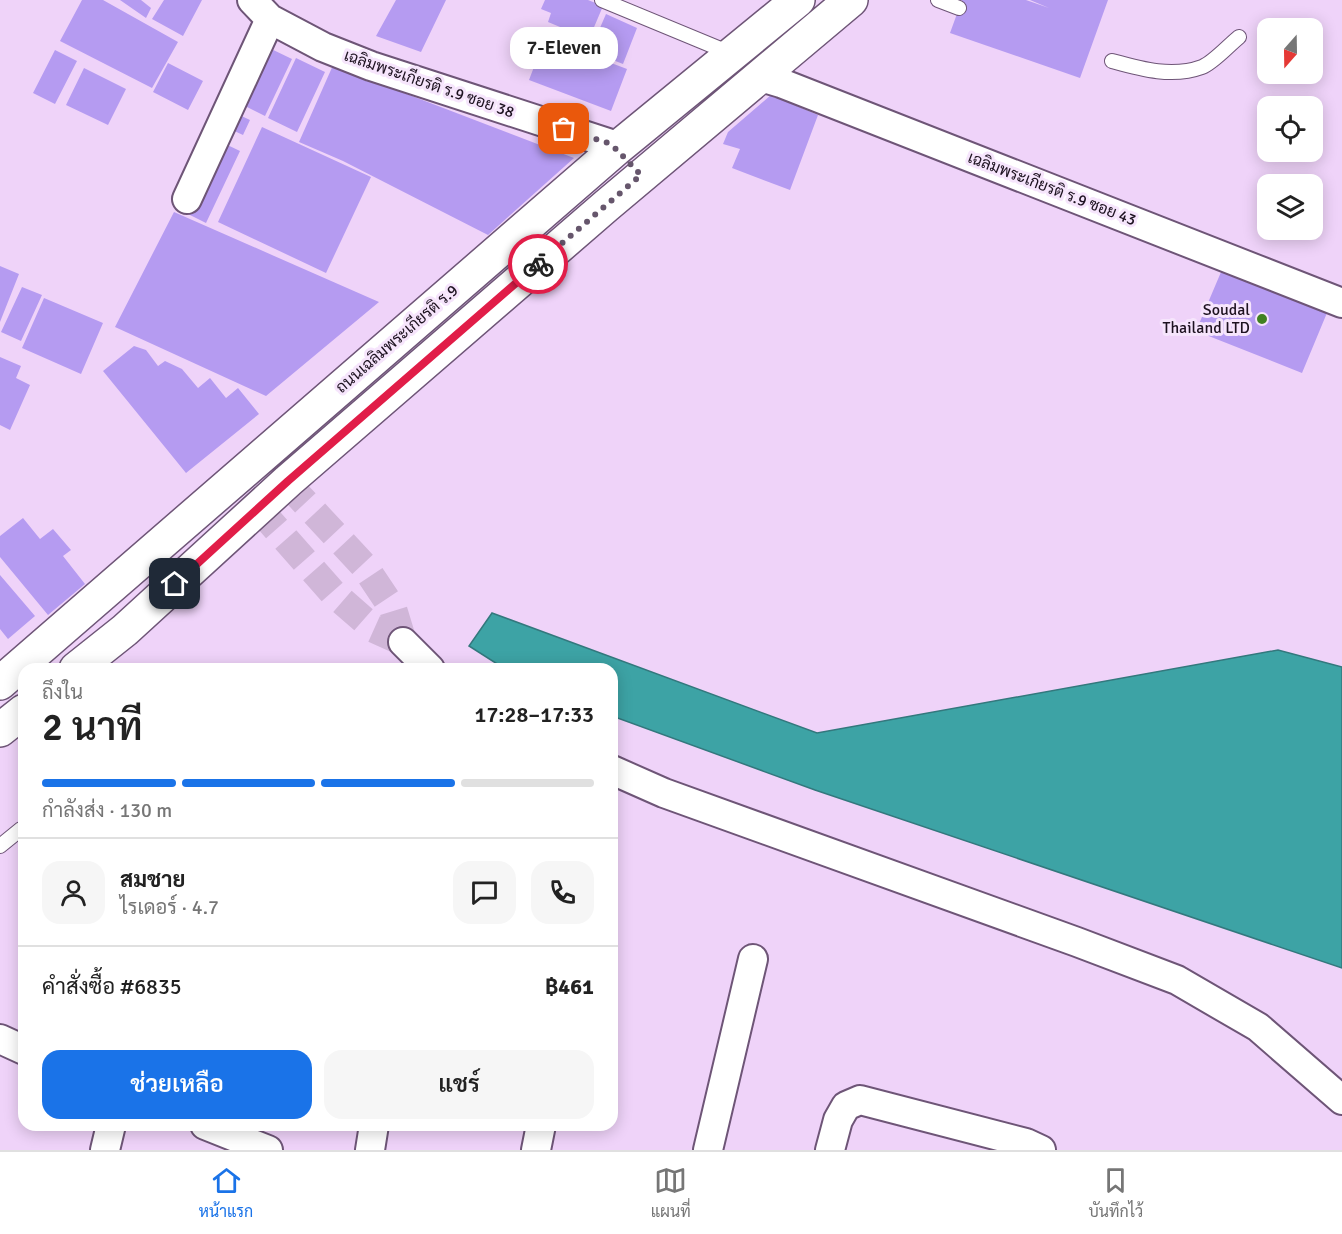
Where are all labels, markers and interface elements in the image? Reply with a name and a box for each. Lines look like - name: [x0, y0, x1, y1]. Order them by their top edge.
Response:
- north arrow: [1257, 18, 1323, 84]
- map controls: [1257, 18, 1323, 240]
- callout: 7-Eleven: [510, 27, 618, 69]
- text: 7-Eleven: [526, 35, 602, 60]
- street label: เฉลิมพระเกียรติ ร.9 ซอย 38: [341, 44, 517, 123]
- button: locate: [1257, 96, 1323, 162]
- pin: [538, 103, 589, 154]
- icon: bag: [547, 112, 580, 145]
- street label: เฉลิมพระเกียรติ ร.9 ซอย 43: [965, 146, 1140, 230]
- button: layers: [1257, 174, 1323, 240]
- courier: [508, 234, 568, 294]
- icon: bike: [522, 248, 555, 281]
- street label: ถนนเฉลิมพระเกียรติ ร.9: [330, 279, 462, 398]
- place label: Soudal Thailand LTD: [1163, 300, 1250, 338]
- marker: Soudal Thailand LTD: [1255, 312, 1269, 326]
- pin: [149, 558, 200, 609]
- icon: home: [158, 567, 191, 600]
- text: ถึงใน: [42, 680, 83, 705]
- text: 17:28–17:33: [475, 701, 594, 728]
- text: 2 นาที: [42, 703, 143, 751]
- text: กำลังส่ง · 130 m: [42, 798, 172, 823]
- button: person: [42, 861, 105, 924]
- button: chat: [453, 861, 516, 924]
- button: phone: [531, 861, 594, 924]
- text: สมชาย: [120, 866, 186, 893]
- text: ไรเดอร์ · 4.7: [120, 895, 219, 920]
- text: คำสั่งซื้อ #6835: [42, 973, 182, 1000]
- text: ฿461: [545, 973, 594, 1000]
- button: ช่วยเหลือ: [42, 1050, 312, 1119]
- button: แชร์: [324, 1050, 594, 1119]
- tab: หน้าแรก: [199, 1164, 253, 1222]
- tab: แผนที่: [651, 1164, 691, 1222]
- tab: บันทึกไว้: [1088, 1164, 1143, 1222]

